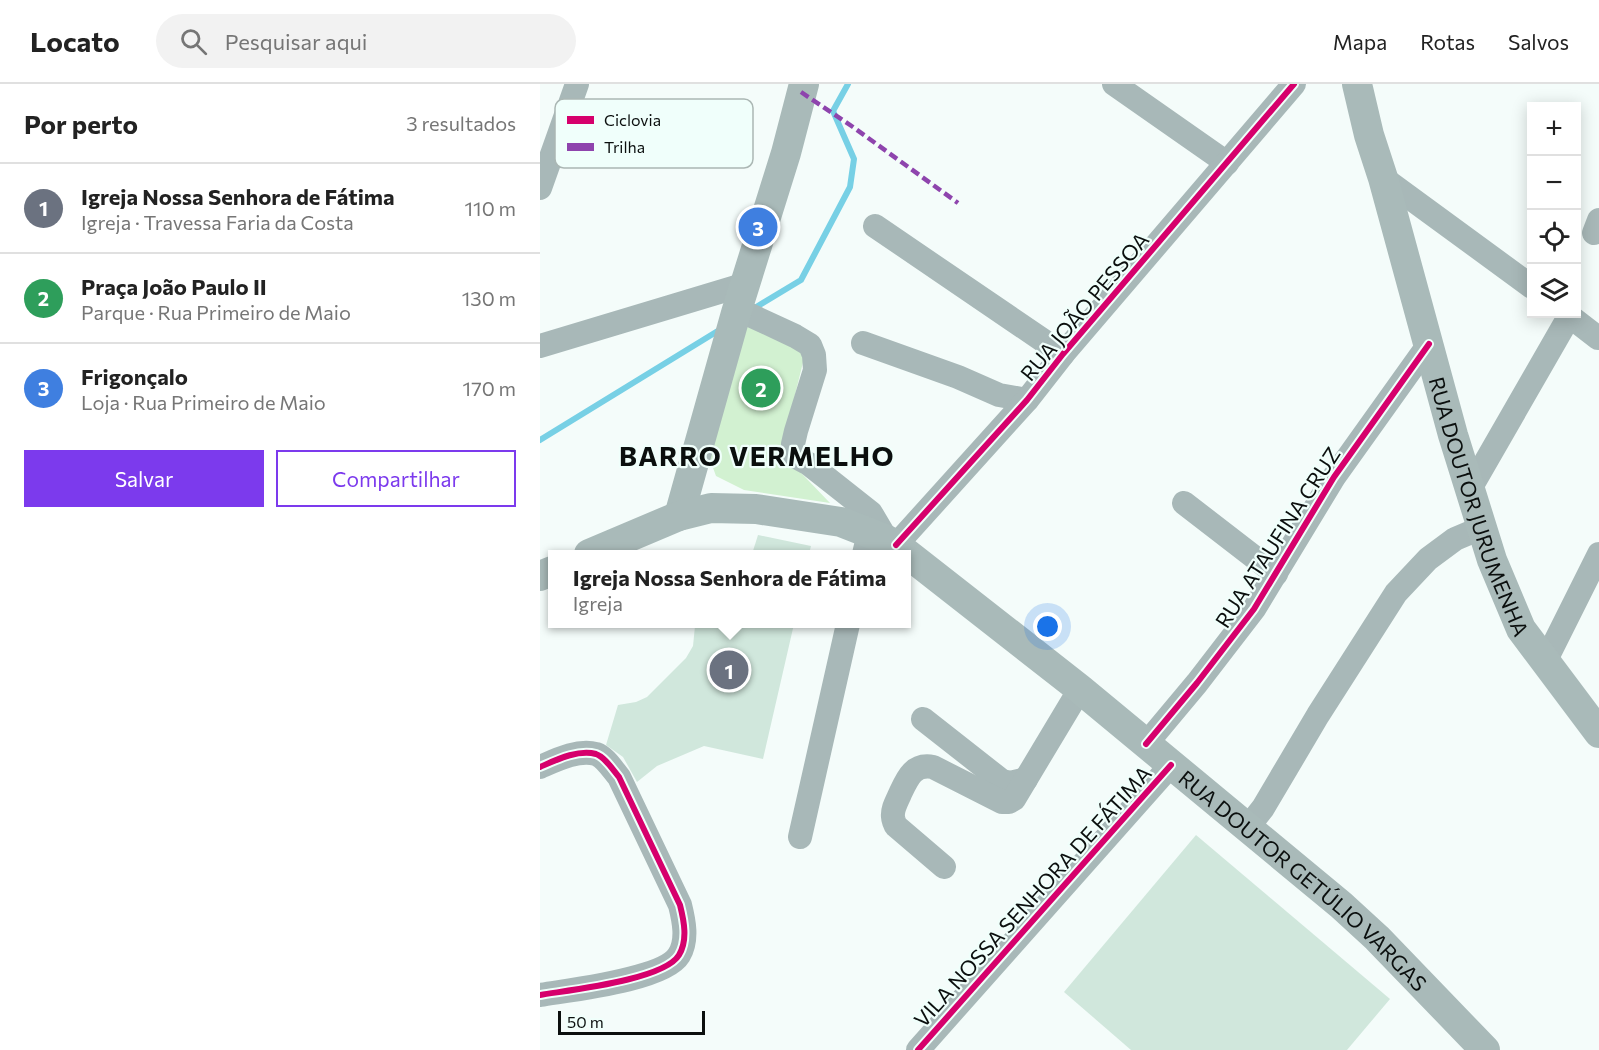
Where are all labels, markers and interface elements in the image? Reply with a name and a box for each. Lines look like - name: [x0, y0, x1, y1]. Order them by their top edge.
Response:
- search box: [156, 14, 576, 68]
- text: Locato: [30, 24, 120, 58]
- icon: search: [177, 25, 210, 58]
- text: Pesquisar aqui: [225, 28, 367, 55]
- text: Mapa: [1333, 29, 1387, 54]
- text: Rotas: [1420, 29, 1475, 54]
- text: Salvos: [1508, 29, 1569, 54]
- legend: [555, 99, 753, 168]
- map controls: [1527, 102, 1581, 318]
- button: +: [1527, 102, 1581, 156]
- text: Por perto: [24, 108, 138, 139]
- text: Ciclovia: [604, 110, 661, 129]
- text: 3 resultados: [406, 111, 516, 135]
- text: Trilha: [604, 137, 645, 156]
- button: −: [1527, 156, 1581, 210]
- text: Igreja Nossa Senhora de Fátima: [81, 183, 395, 210]
- text: 1: [39, 196, 48, 220]
- text: 110 m: [465, 196, 516, 220]
- pin: 3: [738, 204, 778, 250]
- text: Igreja · Travessa Faria da Costa: [81, 210, 354, 234]
- button: locate: [1527, 210, 1581, 264]
- street label: RUA JOÃO PESSOA: [1015, 227, 1153, 385]
- button: layers: [1527, 264, 1581, 318]
- text: Praça João Paulo II: [81, 273, 267, 300]
- text: 2: [38, 286, 49, 310]
- text: 130 m: [462, 286, 516, 310]
- text: Parque · Rua Primeiro de Maio: [81, 300, 351, 324]
- text: Frigonçalo: [81, 363, 188, 390]
- pin: 2: [742, 366, 780, 410]
- street label: RUA DOUTOR JURUMENHA: [1425, 374, 1535, 640]
- text: 3: [38, 376, 49, 400]
- text: 170 m: [463, 376, 516, 400]
- text: Loja · Rua Primeiro de Maio: [81, 390, 326, 414]
- district label: BARRO VERMELHO: [619, 439, 895, 472]
- street label: RUA ATAUFINA CRUZ: [1209, 442, 1345, 632]
- button: Salvar: [24, 450, 264, 507]
- button: Compartilhar: [276, 450, 516, 507]
- popup: [548, 550, 911, 628]
- text: Igreja Nossa Senhora de Fátima: [573, 564, 886, 591]
- text: Igreja: [573, 591, 623, 615]
- your location: [1033, 612, 1062, 641]
- pin: 1: [710, 648, 748, 692]
- street label: VILA NOSSA SENHORA DE FÁTIMA: [908, 760, 1156, 1032]
- street label: RUA DOUTOR GETÚLIO VARGAS: [1174, 764, 1433, 995]
- scale bar: [558, 1008, 705, 1036]
- text: 50 m: [567, 1012, 604, 1031]

